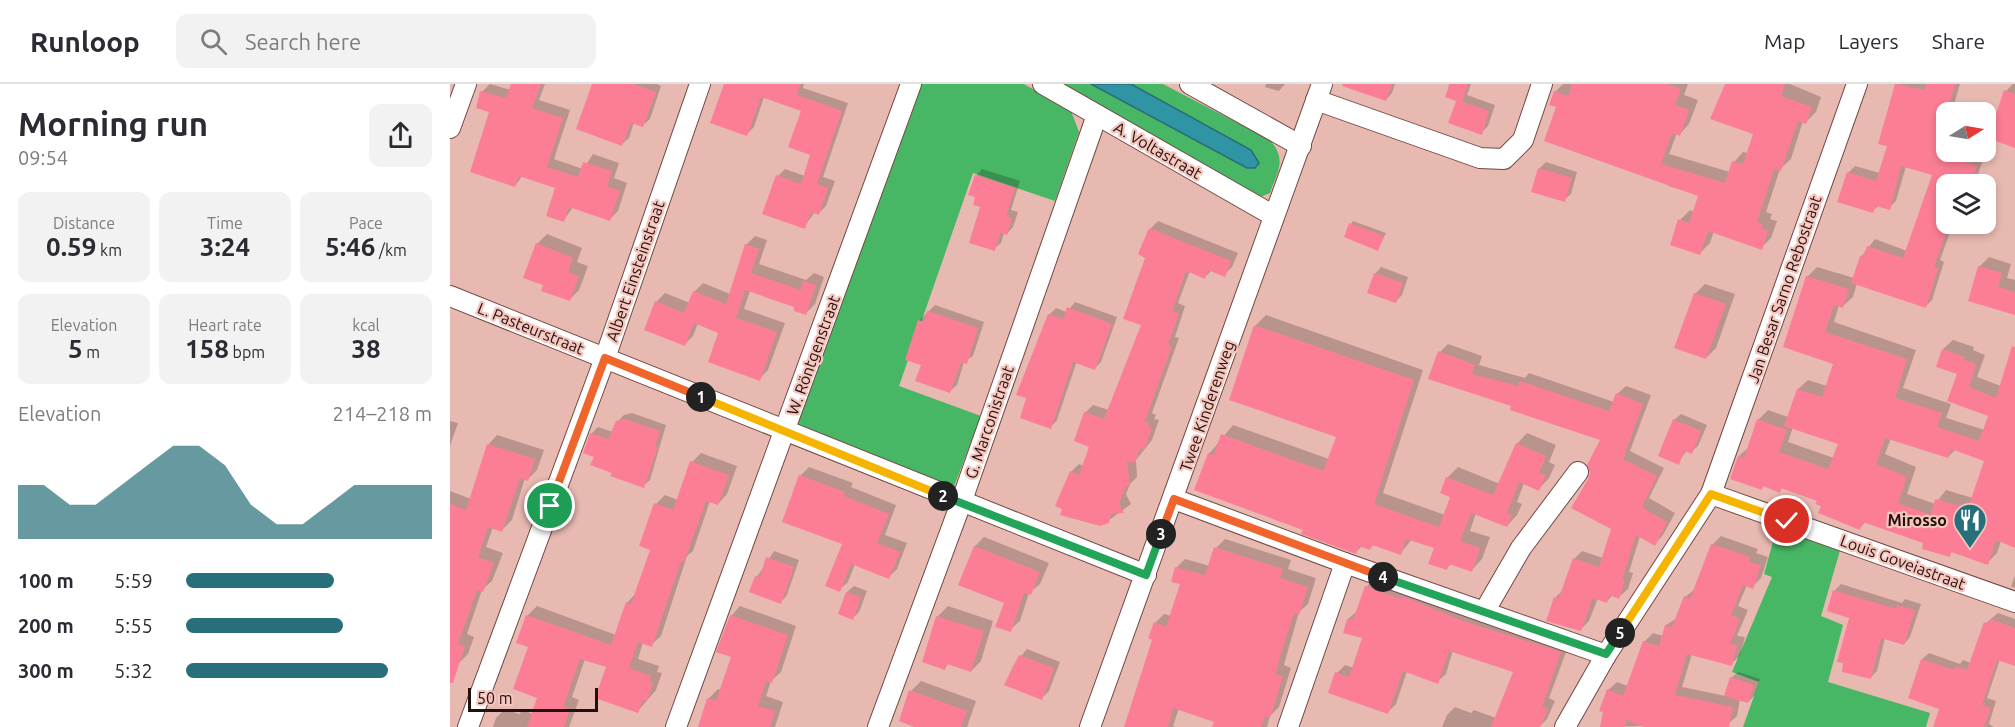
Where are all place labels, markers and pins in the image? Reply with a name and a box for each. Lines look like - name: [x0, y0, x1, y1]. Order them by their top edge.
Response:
- pin: 1: [686, 382, 716, 412]
- pin: [524, 480, 575, 531]
- pin: 2: [928, 481, 958, 511]
- pin: [1761, 495, 1812, 546]
- restaurant icon: Mirosso: [1952, 502, 1988, 549]
- place label: Mirosso: [1887, 511, 1947, 529]
- pin: 3: [1146, 519, 1176, 549]
- pin: 4: [1368, 562, 1398, 592]
- pin: 5: [1605, 618, 1635, 648]

